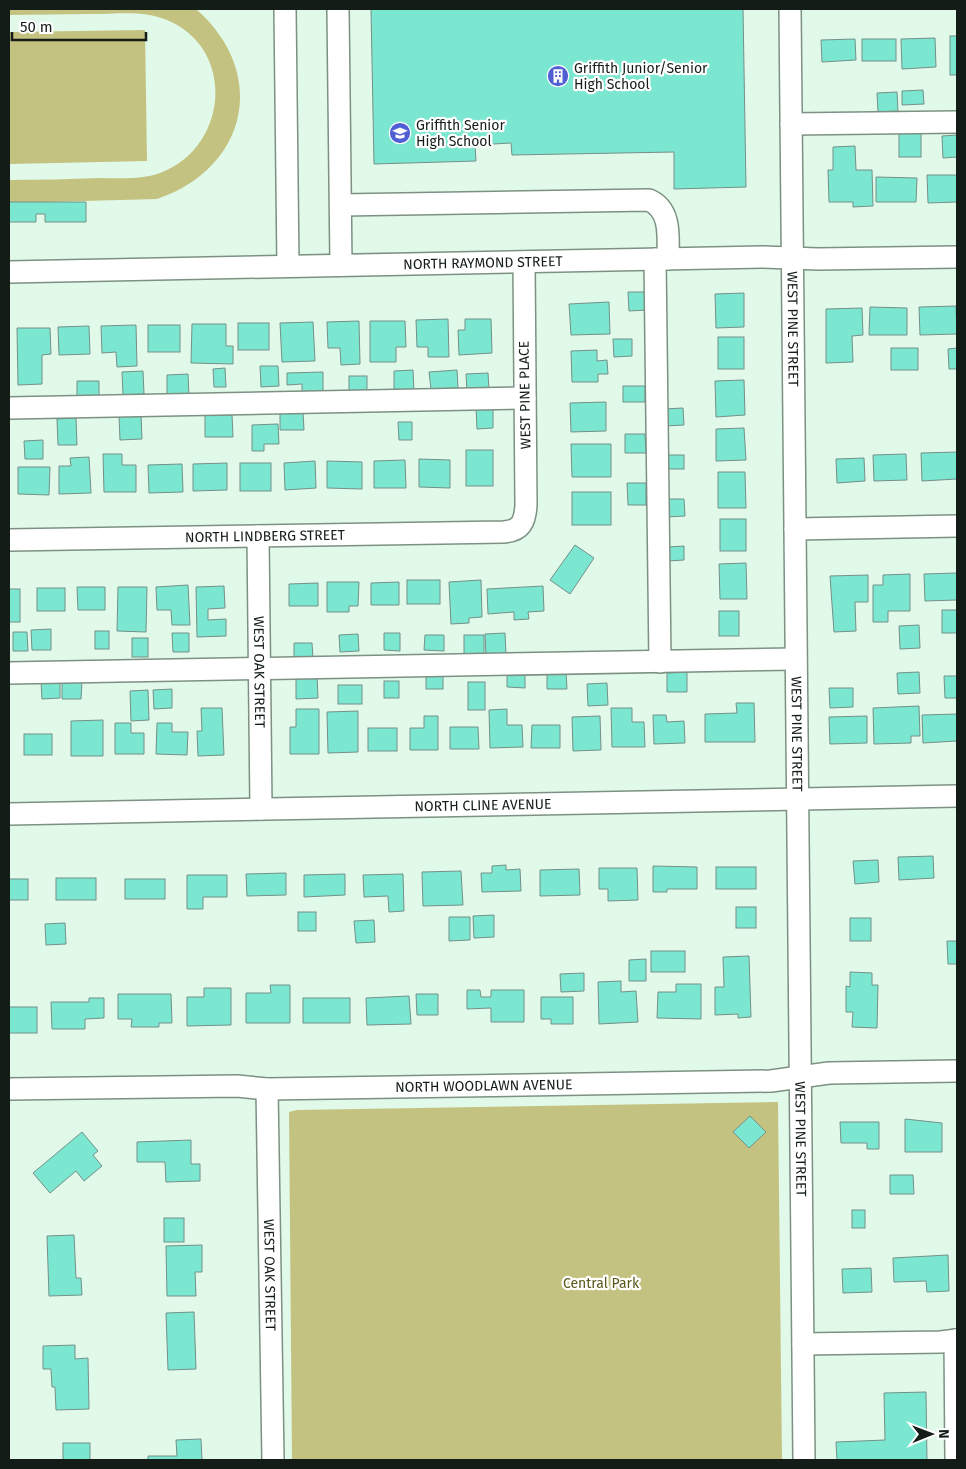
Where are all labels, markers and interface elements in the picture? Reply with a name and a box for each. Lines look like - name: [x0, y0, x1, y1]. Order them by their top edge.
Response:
- scale bar: [12, 10, 146, 42]
- text: 50 m: [20, 18, 53, 36]
- place label: Griffith Junior/Senior High School: [574, 60, 708, 93]
- building icon: Griffith Junior/Senior High School: [546, 64, 570, 88]
- place label: Griffith Senior High School: [416, 117, 505, 150]
- school or university icon: Griffith Senior High School: [388, 121, 412, 145]
- street label: NORTH RAYMOND STREET: [403, 252, 563, 273]
- street label: WEST PINE STREET: [784, 271, 802, 388]
- street label: WEST PINE PLACE: [516, 341, 534, 449]
- street label: NORTH LINDBERG STREET: [185, 526, 346, 546]
- street label: WEST OAK STREET: [250, 616, 269, 729]
- street label: WEST PINE STREET: [788, 676, 806, 793]
- street label: NORTH CLINE AVENUE: [414, 795, 552, 815]
- street label: NORTH WOODLAWN AVENUE: [395, 1076, 573, 1095]
- street label: WEST PINE STREET: [792, 1081, 810, 1198]
- street label: WEST OAK STREET: [261, 1219, 279, 1332]
- park label: Central Park: [563, 1275, 640, 1292]
- north arrow: [906, 1409, 956, 1459]
- text: N: [935, 1429, 952, 1439]

